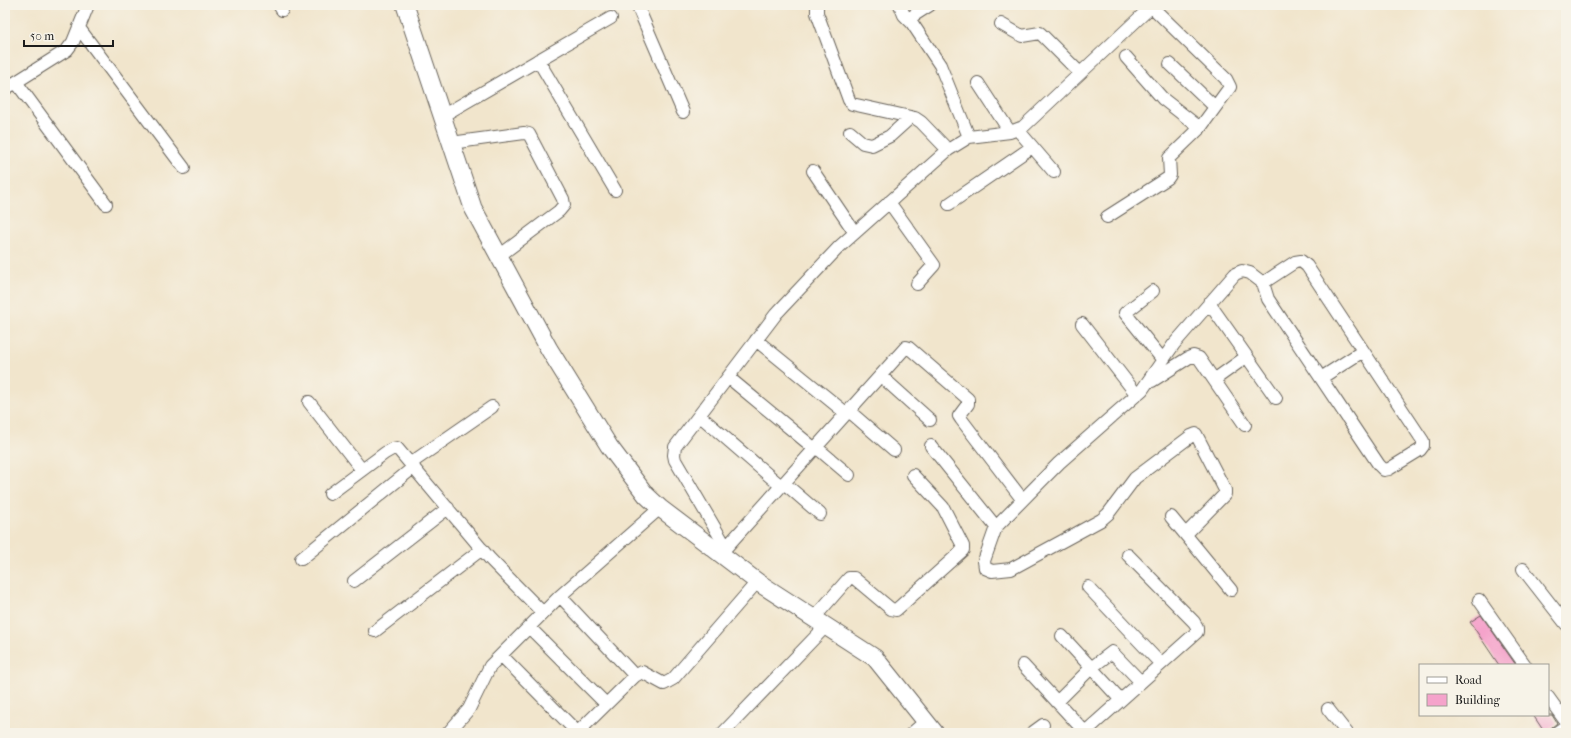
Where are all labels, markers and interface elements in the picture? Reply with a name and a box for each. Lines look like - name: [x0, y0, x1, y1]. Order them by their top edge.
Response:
- scale bar: [24, 22, 113, 48]
- text: 50 m: [30, 29, 54, 43]
- legend: [1419, 664, 1549, 716]
- text: Road: [1455, 673, 1482, 687]
- text: Building: [1455, 693, 1500, 707]

